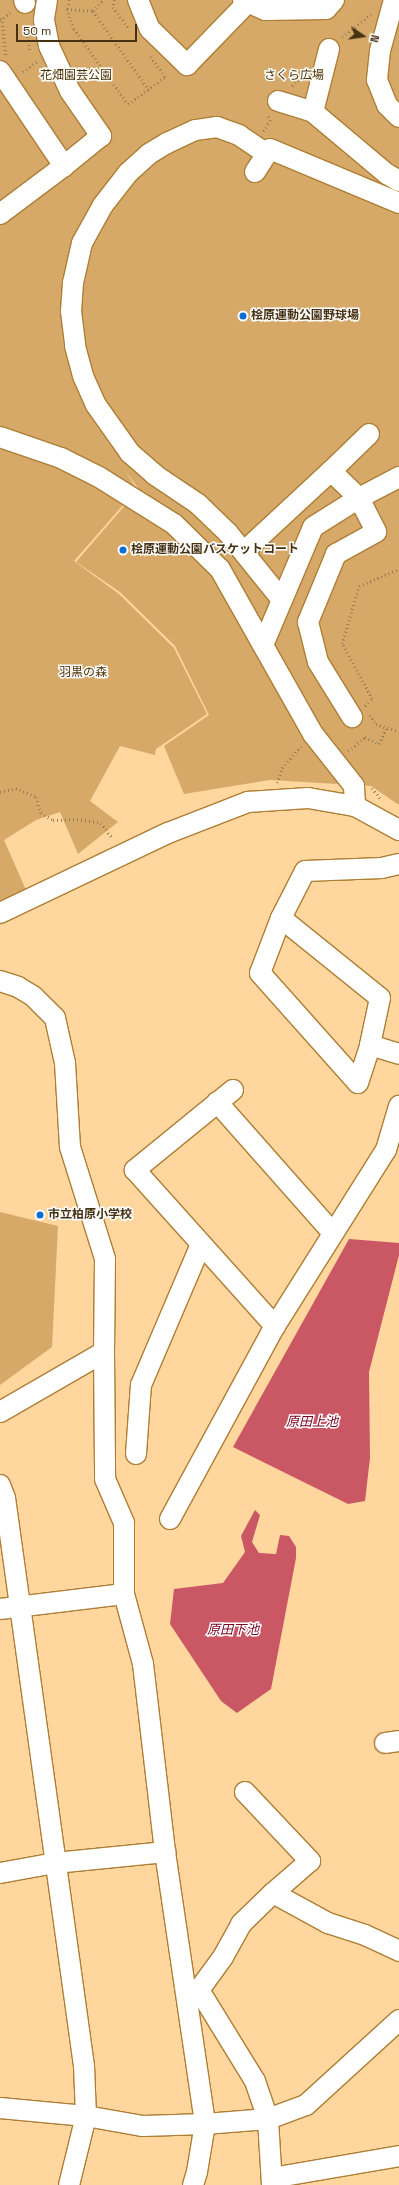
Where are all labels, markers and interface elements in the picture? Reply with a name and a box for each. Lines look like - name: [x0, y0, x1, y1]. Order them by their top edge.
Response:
- scale bar: [18, 16, 139, 42]
- north arrow: [343, 16, 383, 56]
- text: 50 m: [23, 23, 51, 39]
- text: N: [367, 34, 382, 44]
- park label: 花畑園芸公園: [40, 69, 112, 83]
- park label: さくら広場: [264, 69, 324, 83]
- place label: 桧原運動公園野球場: [251, 309, 359, 323]
- marker: 桧原運動公園野球場: [238, 311, 248, 321]
- place label: 桧原運動公園バスケットコート: [131, 543, 299, 557]
- marker: 桧原運動公園バスケットコート: [118, 545, 128, 555]
- park label: 羽黒の森: [59, 666, 107, 680]
- place label: 市立柏原小学校: [48, 1208, 132, 1222]
- marker: 市立柏原小学校: [35, 1210, 45, 1220]
- water label: 原田上池: [286, 1414, 338, 1430]
- water label: 原田下池: [207, 1622, 259, 1638]

